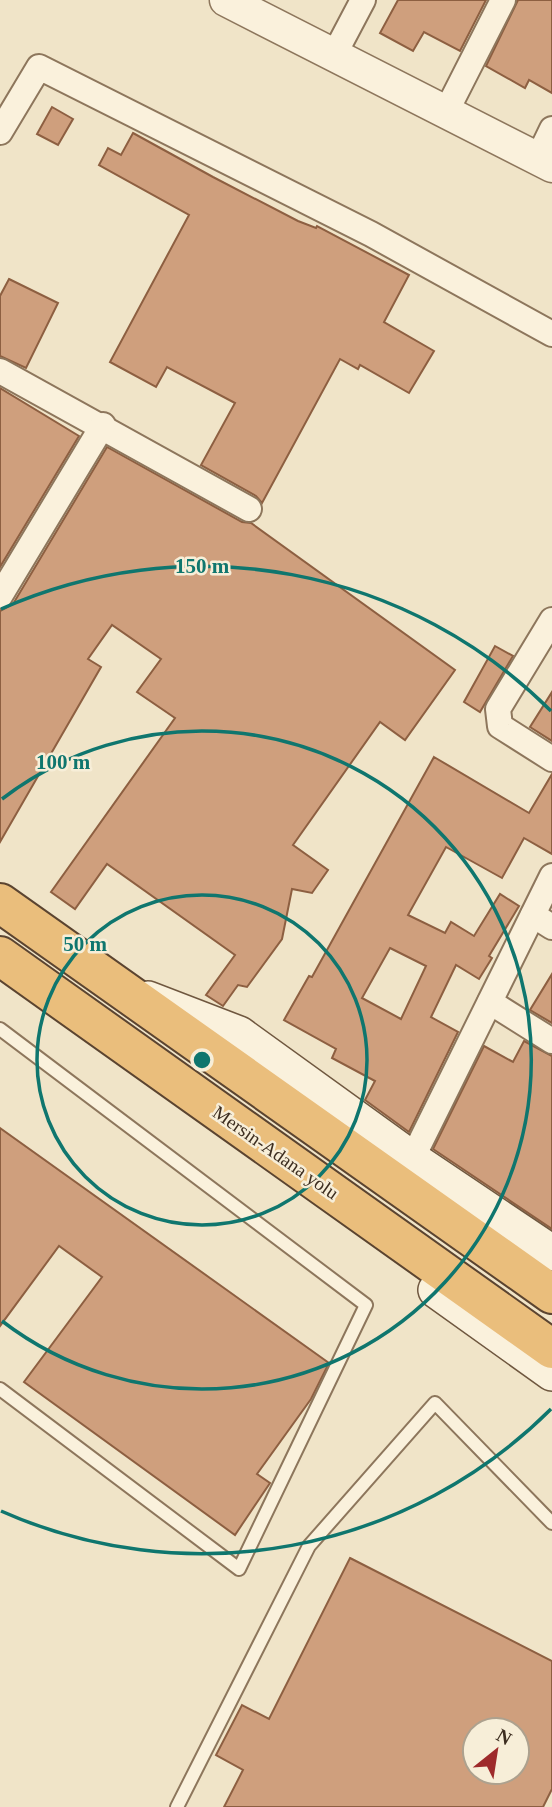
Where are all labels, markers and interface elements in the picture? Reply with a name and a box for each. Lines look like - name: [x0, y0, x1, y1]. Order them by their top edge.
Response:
- text: 150 m: [175, 554, 230, 578]
- text: 100 m: [36, 750, 91, 774]
- text: 50 m: [63, 932, 107, 956]
- centre of rings: [190, 1048, 214, 1072]
- street label: Mersin-Adana yolu: [209, 1101, 343, 1204]
- north arrow: [461, 1716, 531, 1786]
- text: N: [493, 1724, 516, 1749]

